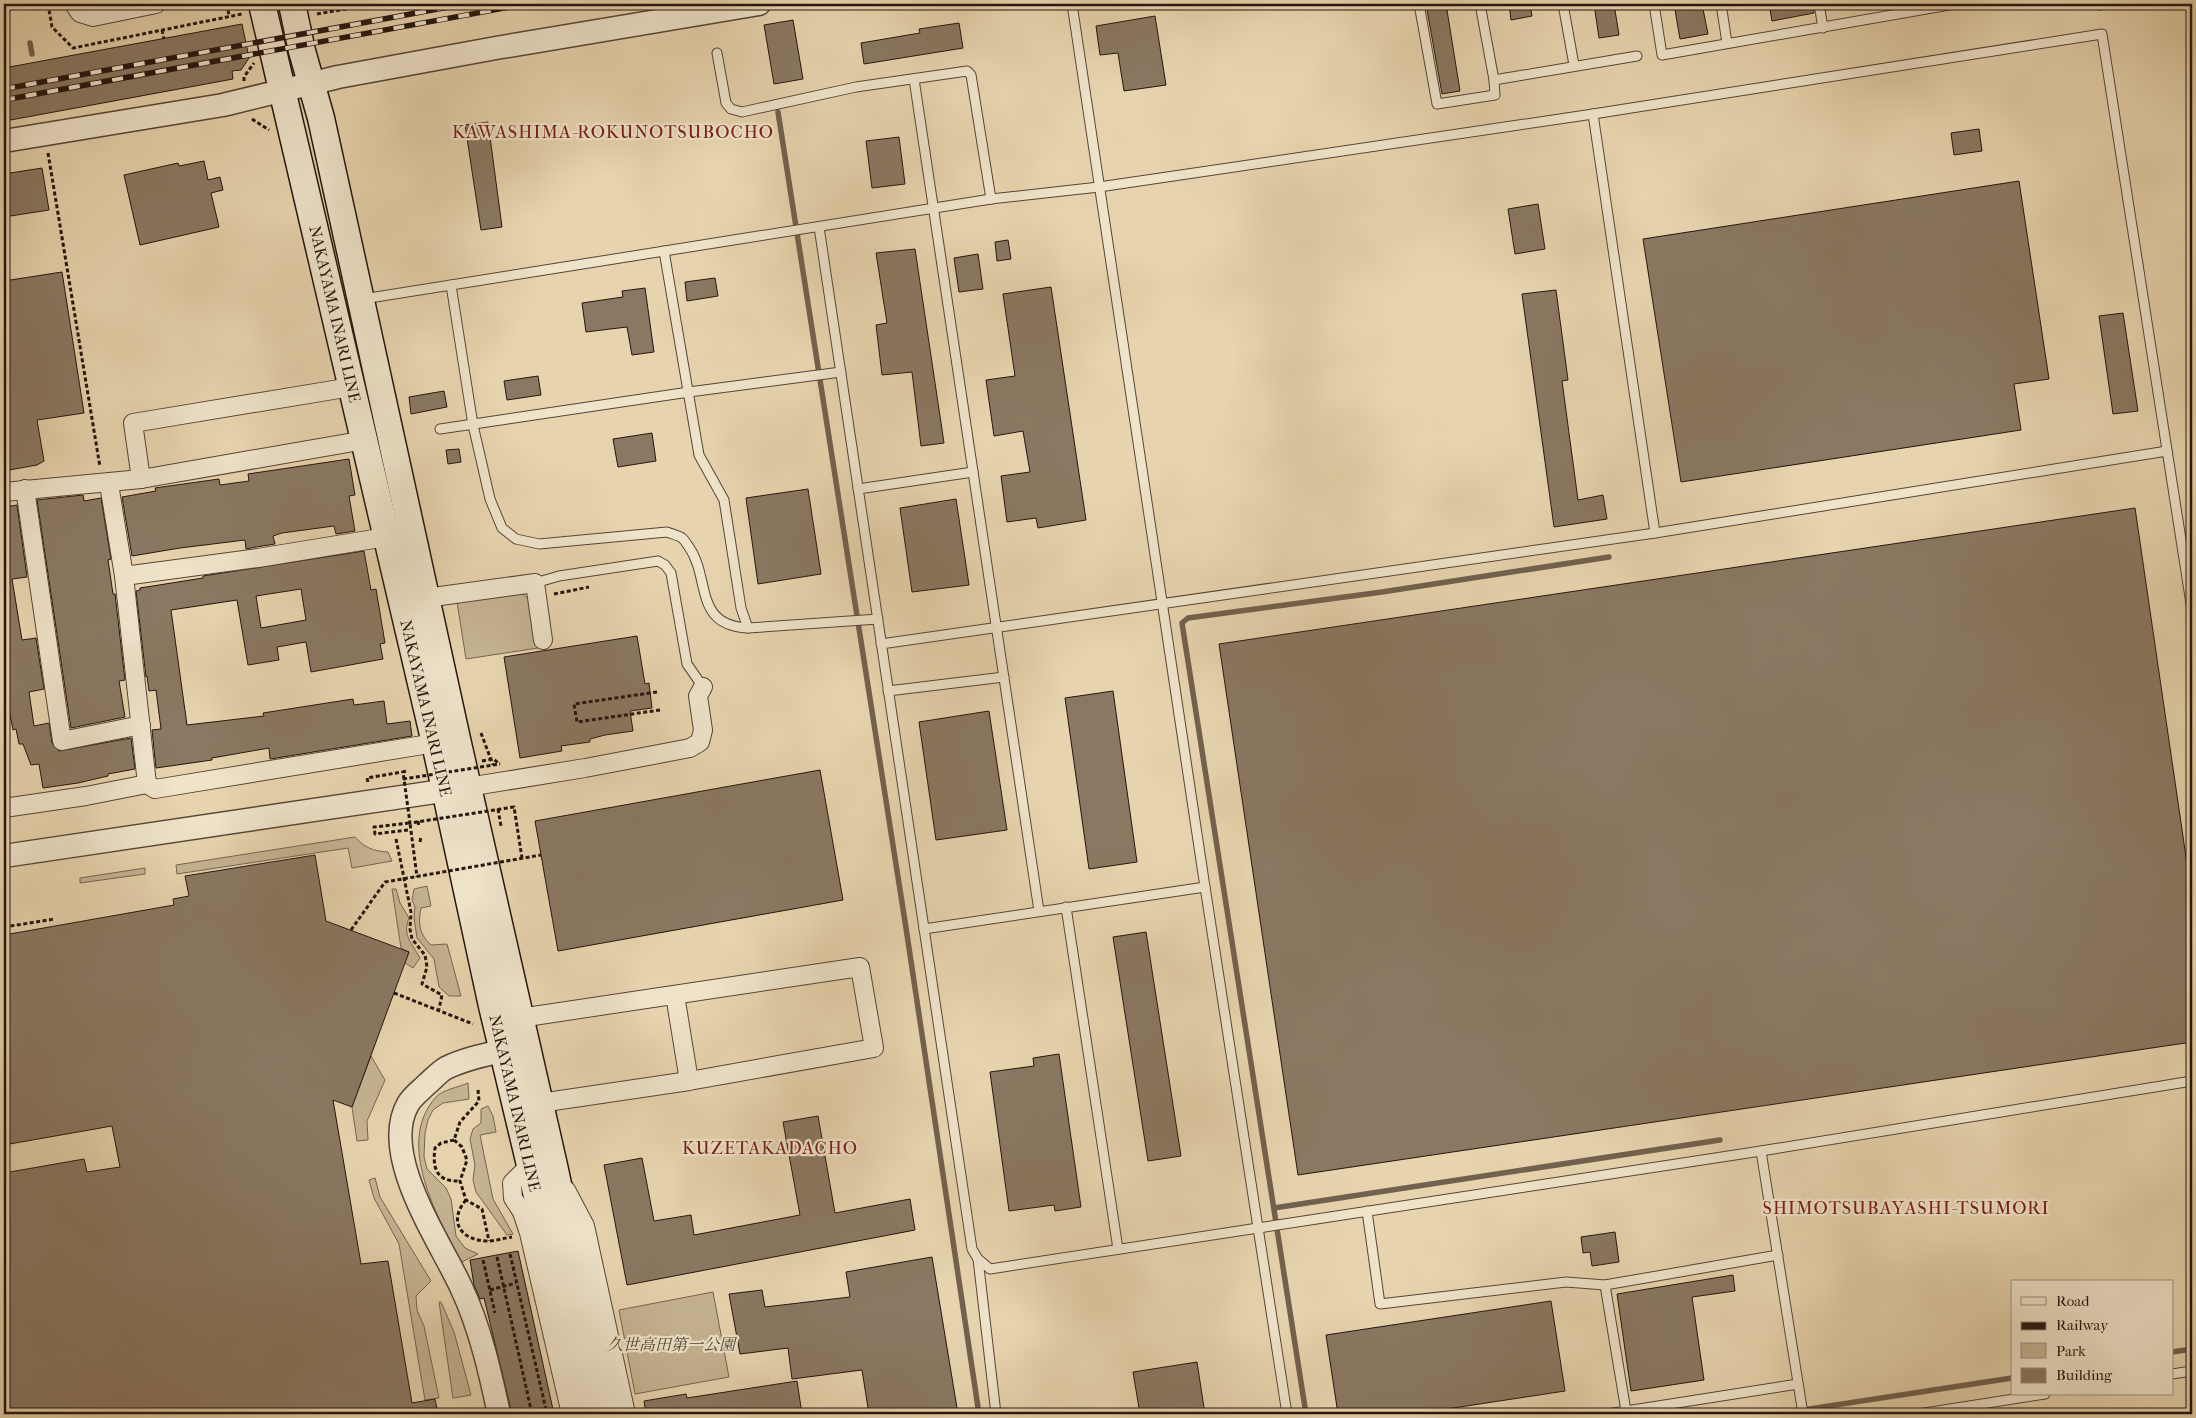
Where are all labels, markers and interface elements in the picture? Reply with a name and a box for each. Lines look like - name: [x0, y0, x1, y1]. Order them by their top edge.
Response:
- district label: KAWASHIMA-ROKUNOTSUBOCHO: [452, 122, 774, 143]
- street label: NAKAYAMA INARI LINE: [305, 224, 365, 404]
- street label: NAKAYAMA INARI LINE: [396, 618, 456, 798]
- street label: NAKAYAMA INARI LINE: [485, 1013, 545, 1193]
- district label: KUZETAKADACHO: [682, 1138, 858, 1159]
- district label: SHIMOTSUBAYASHI-TSUMORI: [1763, 1198, 2049, 1219]
- legend: [2011, 1280, 2174, 1396]
- text: Road: [2056, 1292, 2090, 1310]
- text: Railway: [2056, 1316, 2109, 1334]
- park label: 久世高田第一公園: [607, 1335, 738, 1354]
- text: Park: [2056, 1342, 2086, 1360]
- text: Building: [2056, 1366, 2113, 1384]

